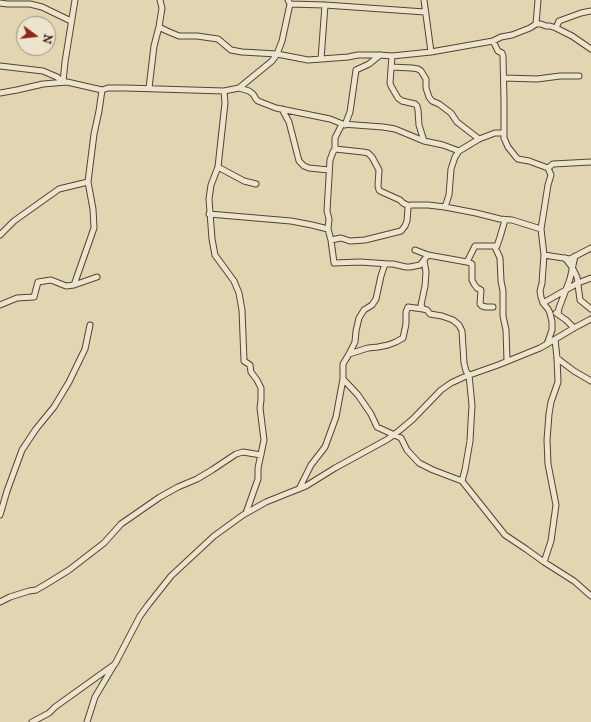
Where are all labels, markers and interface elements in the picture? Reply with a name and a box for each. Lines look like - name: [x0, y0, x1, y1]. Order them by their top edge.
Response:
- north arrow: [16, 16, 56, 56]
- text: N: [40, 33, 55, 45]

